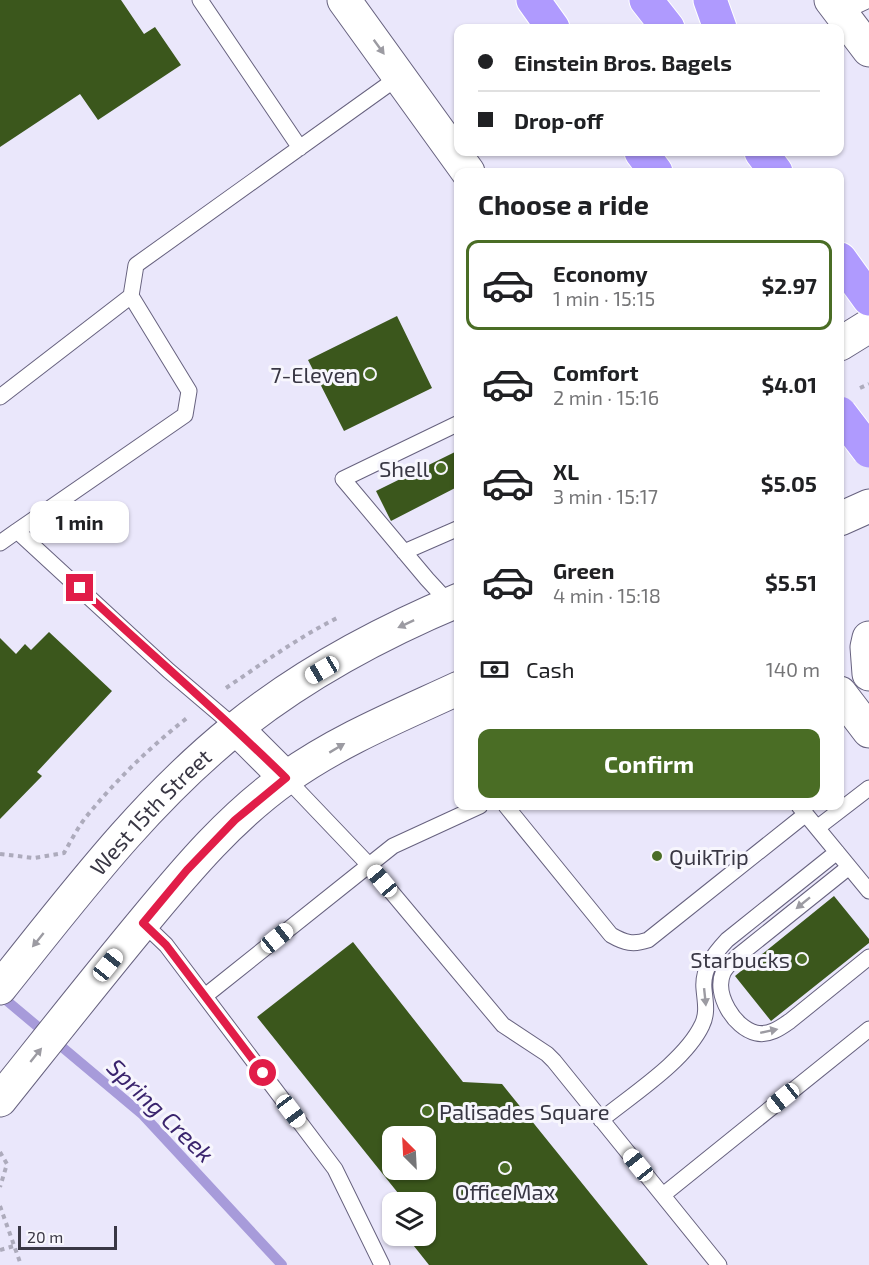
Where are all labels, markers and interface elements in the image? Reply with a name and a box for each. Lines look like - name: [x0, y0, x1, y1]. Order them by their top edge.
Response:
- one-way arrow: [373, 39, 385, 55]
- text: Einstein Bros. Bagels: [514, 49, 732, 75]
- text: Drop-off: [514, 107, 603, 133]
- text: Choose a ride: [478, 188, 649, 220]
- icon: car: [481, 258, 535, 312]
- text: Economy: [553, 260, 648, 286]
- text: $2.97: [761, 272, 817, 298]
- text: 1 min · 15:15: [553, 286, 655, 310]
- icon: car: [481, 357, 535, 411]
- text: Comfort: [553, 359, 638, 385]
- place label: 7-Eleven: [271, 361, 358, 387]
- marker: 7-Eleven: [363, 367, 377, 381]
- text: $4.01: [761, 371, 817, 397]
- text: 2 min · 15:16: [553, 385, 659, 409]
- place label: Shell: [379, 455, 429, 481]
- icon: car: [481, 456, 535, 510]
- text: XL: [553, 458, 579, 484]
- marker: Shell: [434, 461, 448, 475]
- text: $5.05: [761, 470, 817, 496]
- text: 3 min · 15:17: [553, 484, 658, 508]
- callout: 1 min: [31, 501, 130, 543]
- text: 1 min: [55, 510, 104, 534]
- icon: car: [481, 555, 535, 609]
- text: Green: [553, 557, 615, 583]
- text: $5.51: [765, 569, 817, 595]
- route end: [66, 574, 93, 601]
- text: 4 min · 15:18: [553, 583, 661, 607]
- one-way arrow: [397, 620, 414, 629]
- car: [302, 653, 342, 687]
- icon: cash: [478, 653, 511, 686]
- text: Cash: [526, 656, 575, 682]
- text: 140 m: [766, 657, 820, 681]
- button: Confirm: [478, 729, 820, 798]
- one-way arrow: [329, 742, 345, 753]
- street label: West 15th Street: [84, 743, 216, 880]
- place label: QuikTrip: [669, 843, 749, 870]
- marker: QuikTrip: [650, 849, 664, 863]
- car: [364, 861, 400, 901]
- one-way arrow: [795, 897, 811, 910]
- car: [257, 920, 297, 956]
- one-way arrow: [32, 933, 44, 948]
- car: [90, 945, 126, 985]
- place label: Starbucks: [690, 946, 790, 972]
- marker: Starbucks: [795, 952, 809, 966]
- one-way arrow: [700, 988, 709, 1007]
- one-way arrow: [760, 1026, 779, 1035]
- one-way arrow: [30, 1047, 42, 1062]
- water label: Spring Creek: [102, 1052, 220, 1168]
- route start: [249, 1059, 276, 1086]
- car: [763, 1080, 803, 1116]
- car: [273, 1091, 309, 1131]
- place label: Palisades Square: [439, 1098, 610, 1124]
- marker: Palisades Square: [420, 1104, 434, 1118]
- north arrow: [382, 1126, 436, 1180]
- map controls: [382, 1126, 436, 1246]
- car: [620, 1145, 656, 1185]
- marker: OfficeMax: [498, 1161, 512, 1175]
- place label: OfficeMax: [455, 1178, 556, 1204]
- button: layers: [382, 1192, 436, 1246]
- scale bar: [18, 1223, 117, 1250]
- text: 20 m: [27, 1227, 63, 1246]

